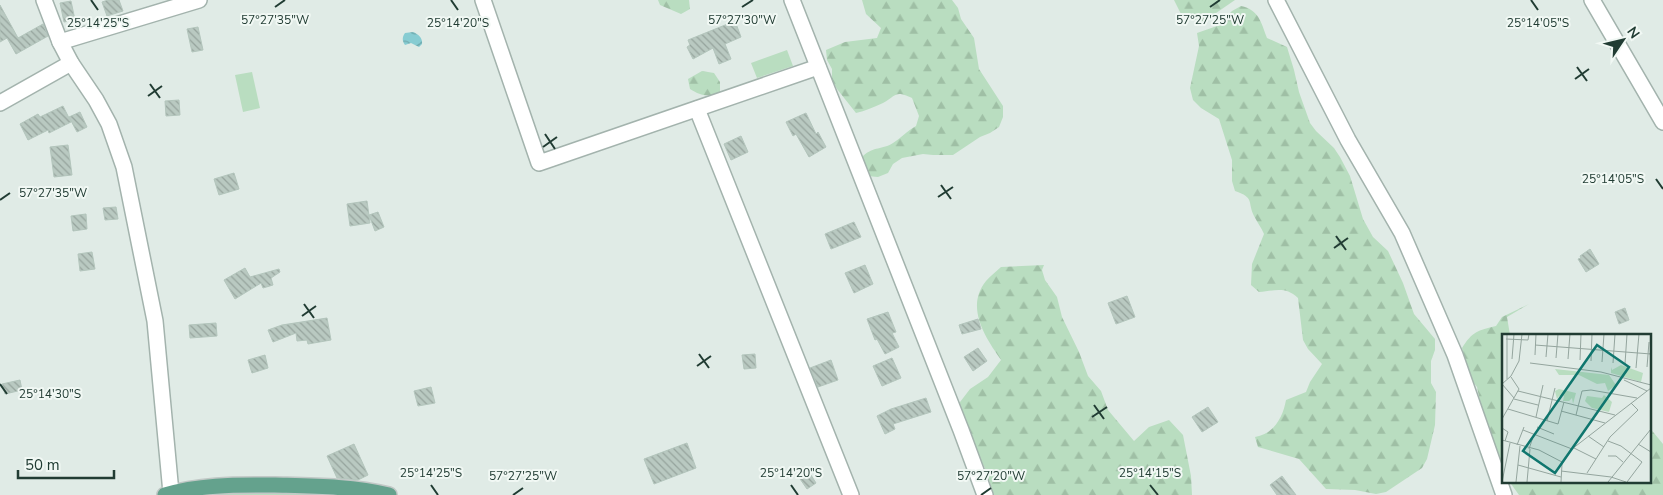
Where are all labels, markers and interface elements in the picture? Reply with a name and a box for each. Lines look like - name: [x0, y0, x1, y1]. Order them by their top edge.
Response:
- text: 57°27'35"W: [241, 12, 309, 28]
- text: 57°27'30"W: [708, 12, 776, 28]
- text: 57°27'25"W: [1176, 12, 1244, 28]
- text: 25°14'25"S: [67, 15, 129, 31]
- text: 25°14'20"S: [427, 15, 489, 31]
- text: 25°14'05"S: [1507, 15, 1569, 31]
- north arrow: [1598, 15, 1648, 65]
- text: N: [1622, 23, 1644, 43]
- text: 25°14'05"S: [1582, 171, 1644, 187]
- text: 57°27'35"W: [19, 185, 87, 201]
- inset map: [1502, 334, 1650, 482]
- text: 25°14'30"S: [19, 386, 81, 402]
- scale bar: [18, 448, 114, 480]
- text: 50 m: [25, 455, 60, 475]
- text: 25°14'25"S: [400, 465, 462, 481]
- text: 25°14'20"S: [760, 465, 822, 481]
- text: 25°14'15"S: [1119, 465, 1181, 481]
- text: 57°27'25"W: [489, 468, 557, 484]
- text: 57°27'20"W: [957, 468, 1025, 484]

